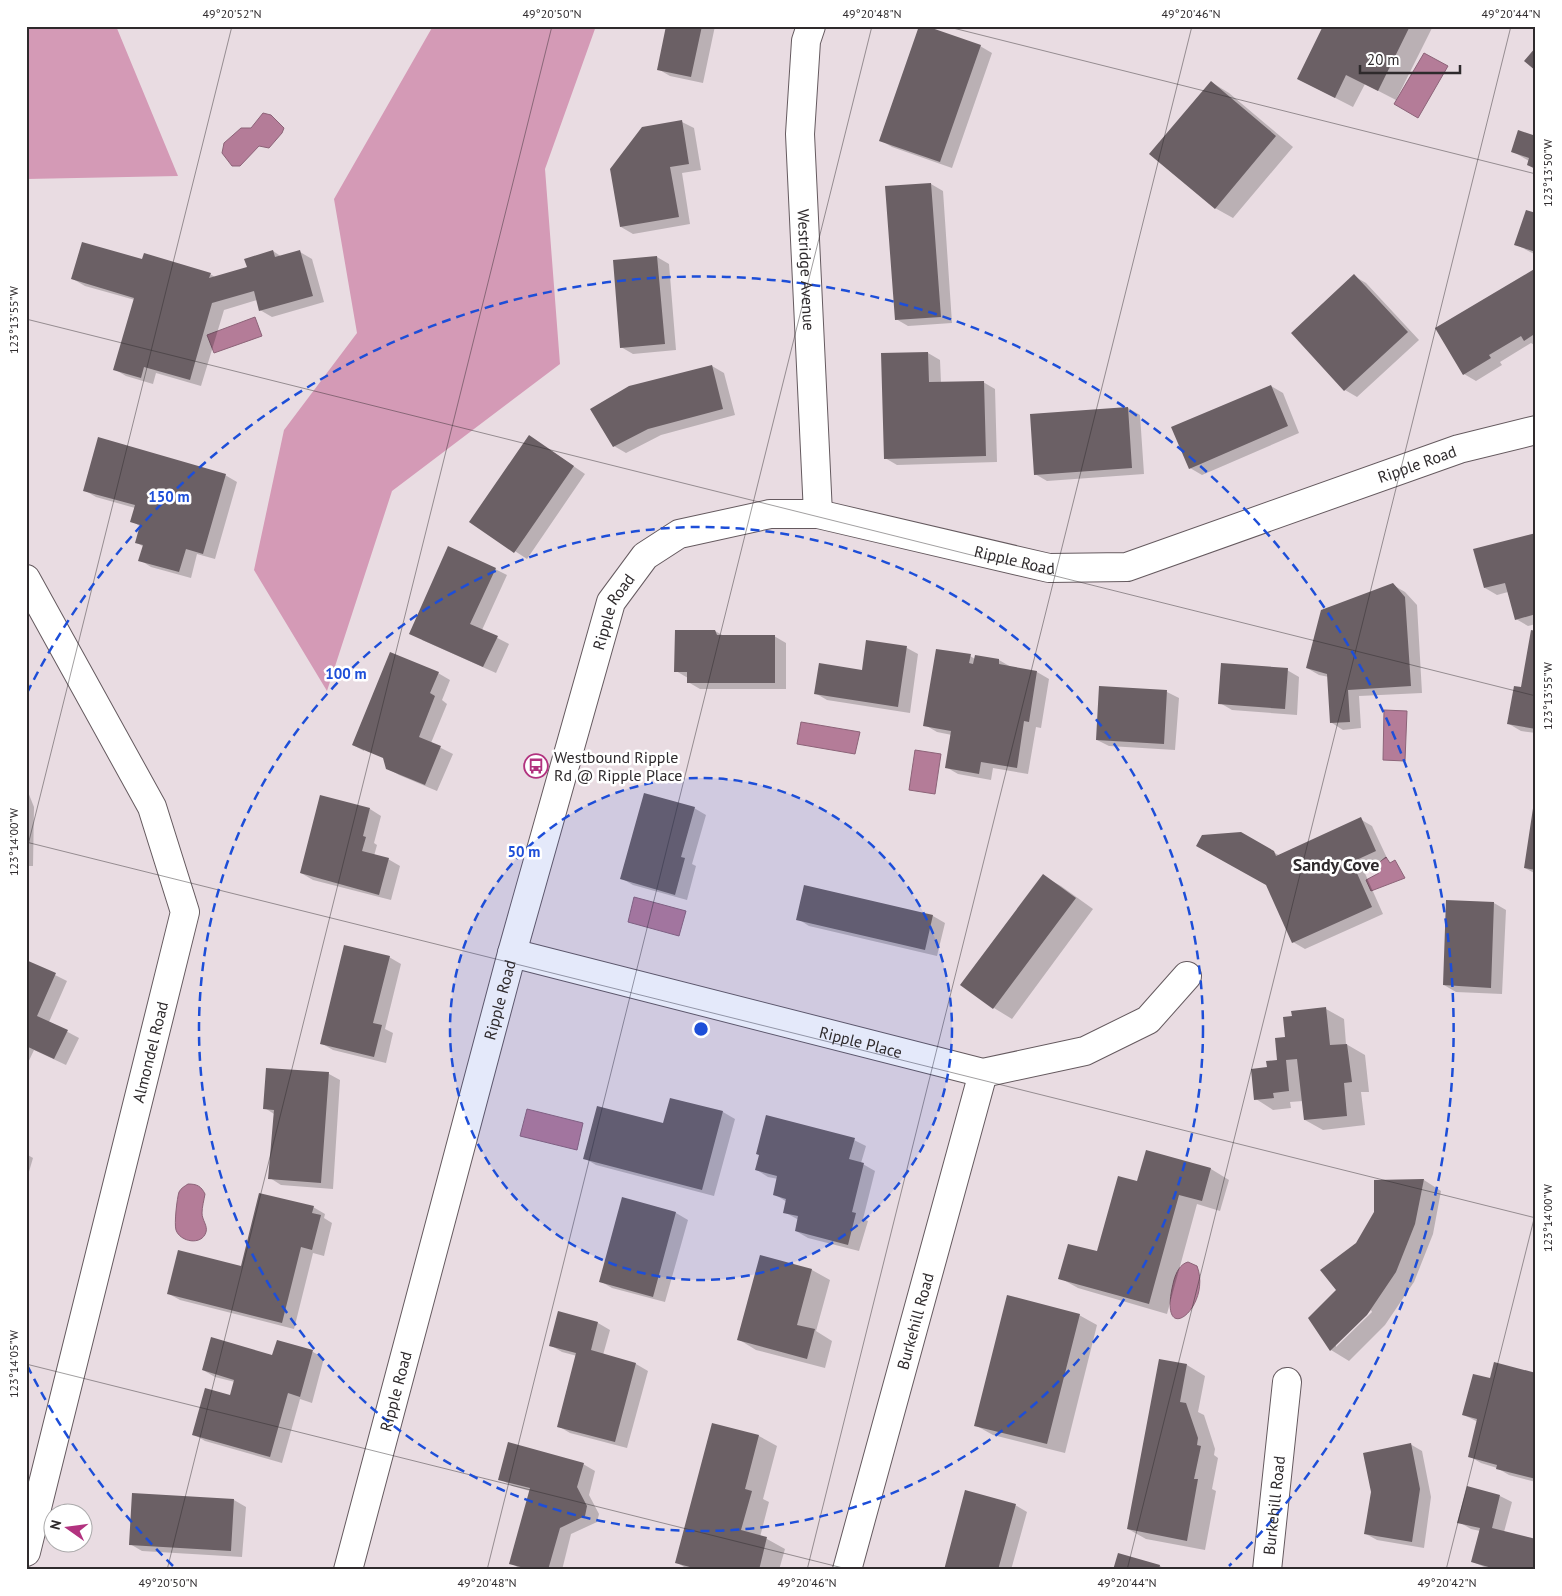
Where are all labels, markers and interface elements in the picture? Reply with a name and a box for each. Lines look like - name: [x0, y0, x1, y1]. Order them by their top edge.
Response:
- text: 49°20'52"N: [202, 6, 262, 21]
- text: 49°20'50"N: [522, 6, 582, 21]
- text: 49°20'48"N: [842, 6, 902, 21]
- text: 49°20'46"N: [1161, 6, 1221, 21]
- text: 49°20'44"N: [1481, 6, 1541, 21]
- scale bar: [1360, 42, 1460, 74]
- text: 20 m: [1367, 50, 1400, 69]
- text: 123°13'50"W: [1540, 139, 1555, 207]
- street label: Westridge Avenue: [794, 209, 819, 331]
- text: 123°13'55"W: [6, 286, 21, 354]
- street label: Ripple Road: [1375, 441, 1459, 487]
- text: 150 m: [148, 487, 190, 506]
- street label: Ripple Road: [972, 541, 1055, 578]
- street label: Ripple Road: [588, 570, 639, 652]
- text: 123°13'55"W: [1540, 662, 1555, 730]
- text: 100 m: [325, 664, 367, 683]
- place label: Westbound Ripple Rd @ Ripple Place: [554, 747, 682, 785]
- bus stop icon: Westbound Ripple Rd @ Ripple Place: [523, 753, 549, 779]
- text: 123°14'00"W: [6, 808, 21, 876]
- text: 50 m: [508, 842, 540, 861]
- district label: Sandy Cove: [1293, 853, 1379, 876]
- street label: Ripple Road: [479, 958, 520, 1042]
- street label: Almondel Road: [128, 999, 172, 1105]
- centre of rings: [692, 1020, 710, 1038]
- street label: Ripple Place: [817, 1022, 904, 1062]
- text: 123°14'00"W: [1540, 1184, 1555, 1252]
- street label: Burkehill Road: [892, 1270, 938, 1372]
- text: 123°14'05"W: [6, 1330, 21, 1398]
- street label: Ripple Road: [375, 1349, 416, 1433]
- street label: Burkehill Road: [1259, 1455, 1289, 1556]
- north arrow: [42, 1504, 92, 1554]
- text: N: [46, 1518, 65, 1531]
- text: 49°20'50"N: [138, 1575, 198, 1590]
- text: 49°20'48"N: [457, 1575, 517, 1590]
- text: 49°20'46"N: [777, 1575, 837, 1590]
- text: 49°20'44"N: [1097, 1575, 1157, 1590]
- text: 49°20'42"N: [1417, 1575, 1477, 1590]

